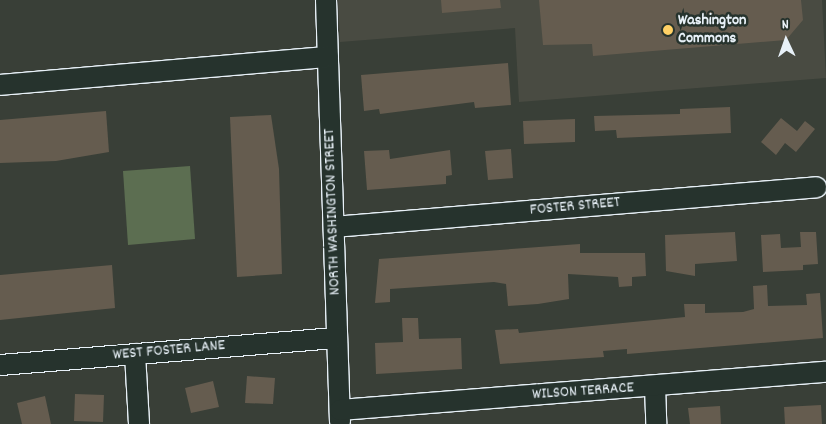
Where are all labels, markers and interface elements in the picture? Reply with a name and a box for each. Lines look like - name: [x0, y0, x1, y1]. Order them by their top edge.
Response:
- place label: Washington Commons: [678, 11, 746, 49]
- north arrow: [761, 15, 811, 65]
- text: N: [781, 15, 789, 35]
- marker: Washington Commons: [662, 24, 674, 36]
- street label: NORTH WASHINGTON STREET: [320, 128, 346, 296]
- street label: FOSTER STREET: [529, 193, 621, 221]
- street label: WEST FOSTER LANE: [112, 337, 226, 365]
- street label: WILSON TERRACE: [532, 379, 634, 405]

